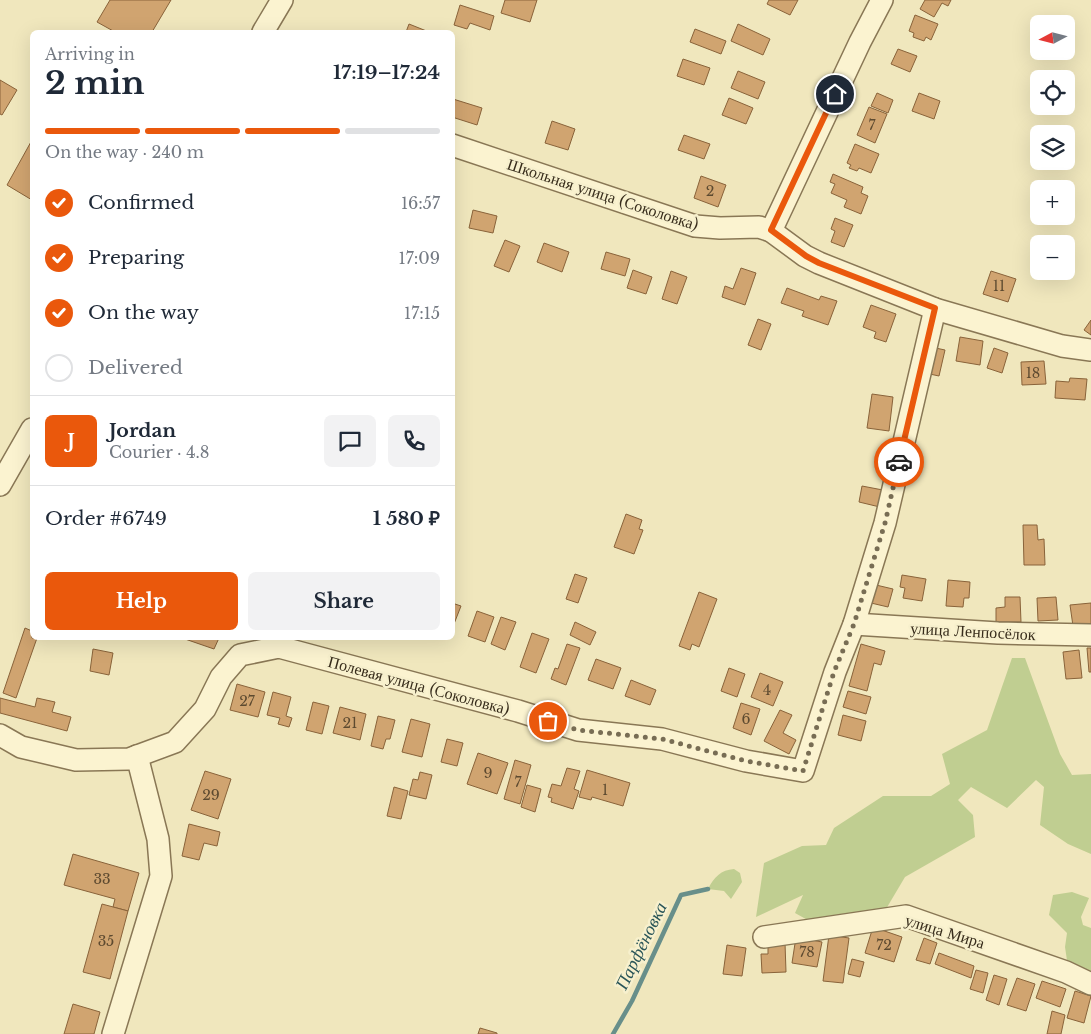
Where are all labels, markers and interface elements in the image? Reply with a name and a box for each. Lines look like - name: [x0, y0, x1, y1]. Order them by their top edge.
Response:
- north arrow: [1030, 15, 1075, 60]
- map controls: [1030, 15, 1075, 280]
- text: Arriving in: [45, 44, 135, 64]
- text: 17:19–17:24: [333, 61, 440, 84]
- text: 2 min: [45, 63, 145, 103]
- button: locate: [1030, 70, 1075, 115]
- pin: [814, 73, 856, 115]
- icon: home: [821, 80, 849, 108]
- house number: 7: [868, 116, 876, 134]
- button: layers: [1030, 125, 1075, 170]
- text: On the way · 240 m: [45, 142, 204, 162]
- street label: Школьная улица (Соколовка): [505, 154, 701, 234]
- button: +: [1030, 180, 1075, 225]
- house number: 2: [706, 182, 714, 200]
- icon: check: [45, 189, 73, 217]
- text: Confirmed: [88, 191, 194, 214]
- text: 16:57: [401, 193, 440, 213]
- button: −: [1030, 235, 1075, 280]
- icon: check: [45, 244, 73, 272]
- text: Preparing: [88, 246, 184, 269]
- text: 17:09: [399, 248, 440, 268]
- house number: 11: [993, 277, 1005, 295]
- icon: check: [45, 299, 73, 327]
- text: On the way: [88, 301, 199, 324]
- text: 17:15: [404, 303, 440, 323]
- text: Delivered: [88, 356, 183, 379]
- house number: 18: [1026, 364, 1040, 382]
- button: chat: [324, 415, 376, 467]
- button: phone: [388, 415, 440, 467]
- text: Jordan: [109, 419, 176, 442]
- text: J: [67, 429, 75, 452]
- courier: [874, 437, 924, 487]
- text: Courier · 4.8: [109, 442, 210, 462]
- icon: car: [885, 448, 913, 476]
- text: Order #6749: [45, 507, 167, 530]
- text: 1 580 ₽: [373, 507, 440, 530]
- button: Help: [45, 572, 238, 630]
- button: Share: [248, 572, 440, 630]
- street label: улица Ленпосёлок: [910, 618, 1036, 644]
- street label: Полевая улица (Соколовка): [326, 651, 512, 719]
- house number: 4: [763, 681, 771, 699]
- house number: 27: [239, 692, 256, 710]
- pin: [527, 700, 569, 742]
- icon: bag: [534, 707, 562, 735]
- house number: 6: [741, 710, 751, 728]
- house number: 21: [343, 714, 357, 732]
- house number: 9: [483, 764, 493, 782]
- house number: 7: [514, 773, 522, 791]
- house number: 1: [602, 781, 608, 799]
- house number: 29: [202, 786, 220, 804]
- house number: 33: [93, 870, 111, 888]
- water label: Парфёновка: [610, 899, 672, 994]
- street label: улица Мира: [903, 909, 987, 953]
- house number: 35: [98, 932, 114, 950]
- house number: 72: [876, 936, 892, 954]
- house number: 78: [799, 943, 815, 961]

